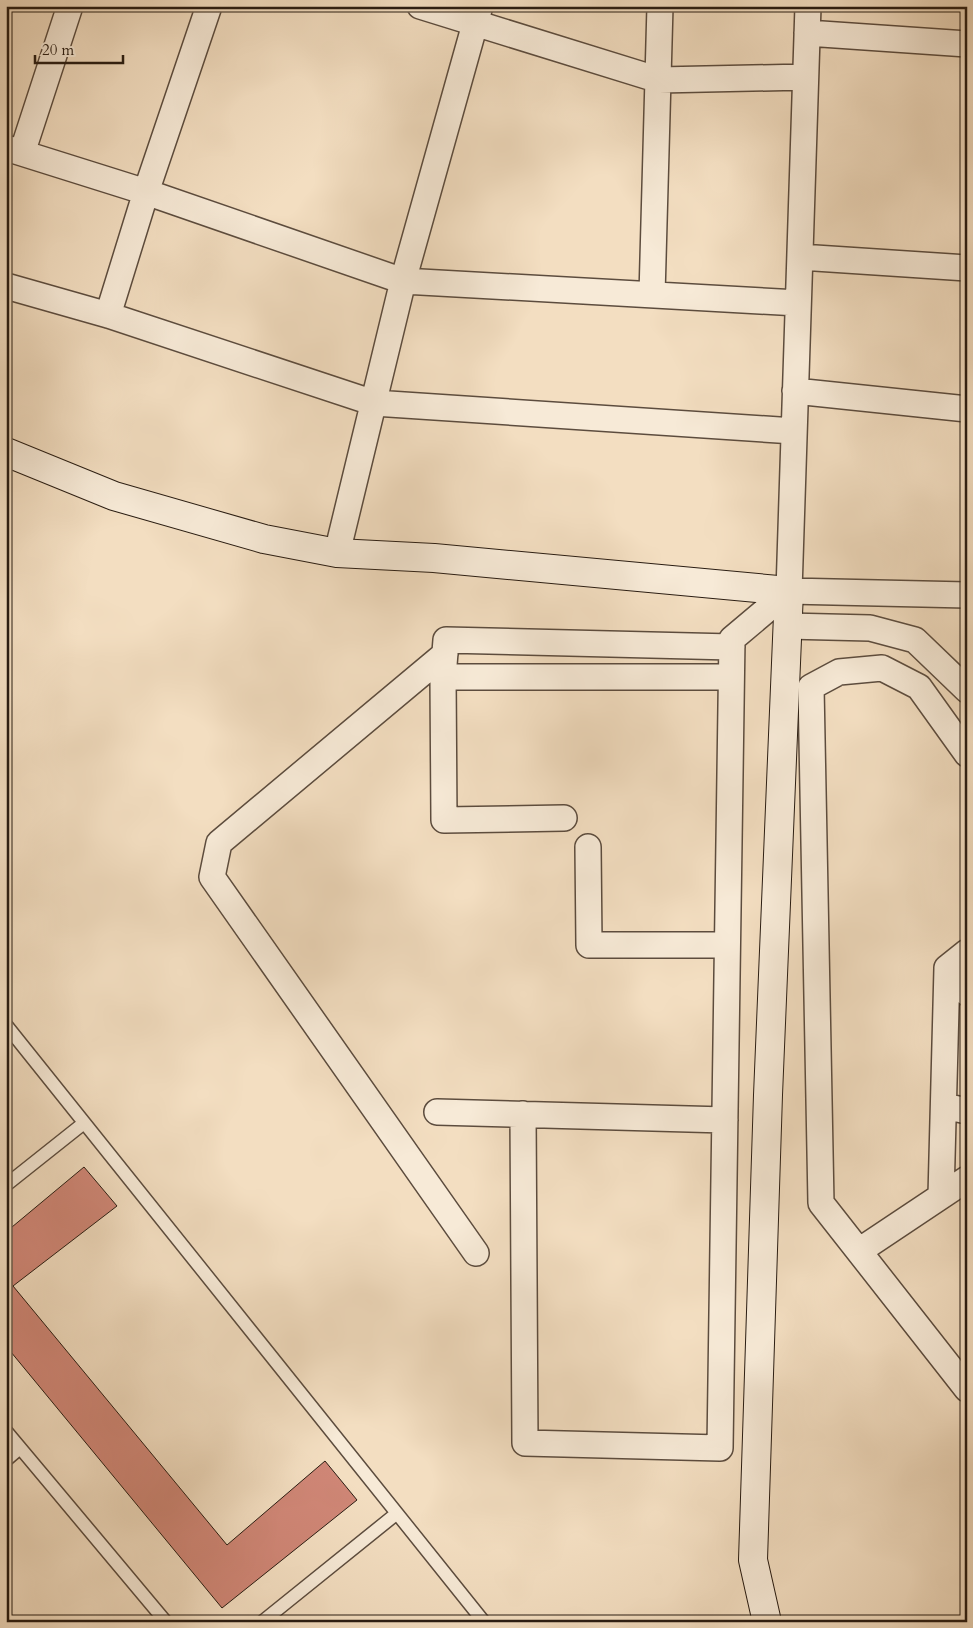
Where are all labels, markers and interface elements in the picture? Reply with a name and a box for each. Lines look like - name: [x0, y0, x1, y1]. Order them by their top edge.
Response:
- scale bar: [35, 32, 122, 64]
- text: 20 m: [42, 40, 74, 60]

